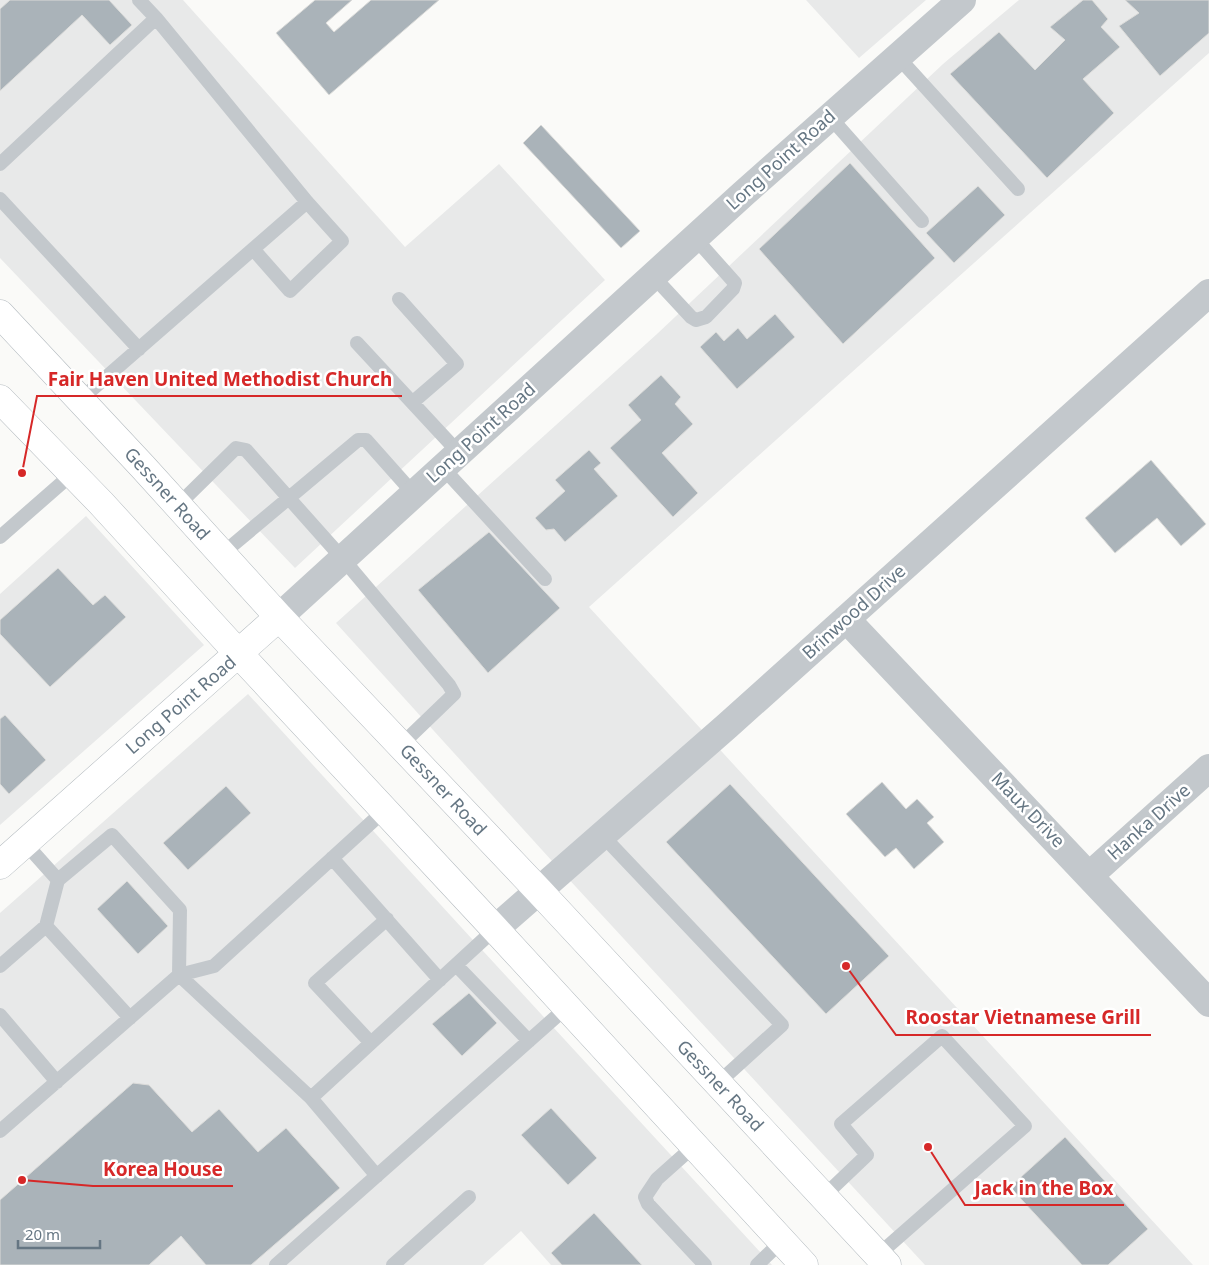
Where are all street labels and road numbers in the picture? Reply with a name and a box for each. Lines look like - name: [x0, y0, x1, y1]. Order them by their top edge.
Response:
- street label: Long Point Road: [721, 104, 840, 215]
- street label: Long Point Road: [421, 377, 540, 488]
- street label: Gessner Road: [120, 442, 216, 545]
- street label: Brinwood Drive: [797, 558, 910, 664]
- street label: Long Point Road: [120, 650, 241, 759]
- street label: Gessner Road: [395, 738, 492, 840]
- street label: Maux Drive: [987, 766, 1071, 852]
- street label: Hanka Drive: [1102, 778, 1195, 865]
- street label: Gessner Road: [672, 1034, 769, 1136]

